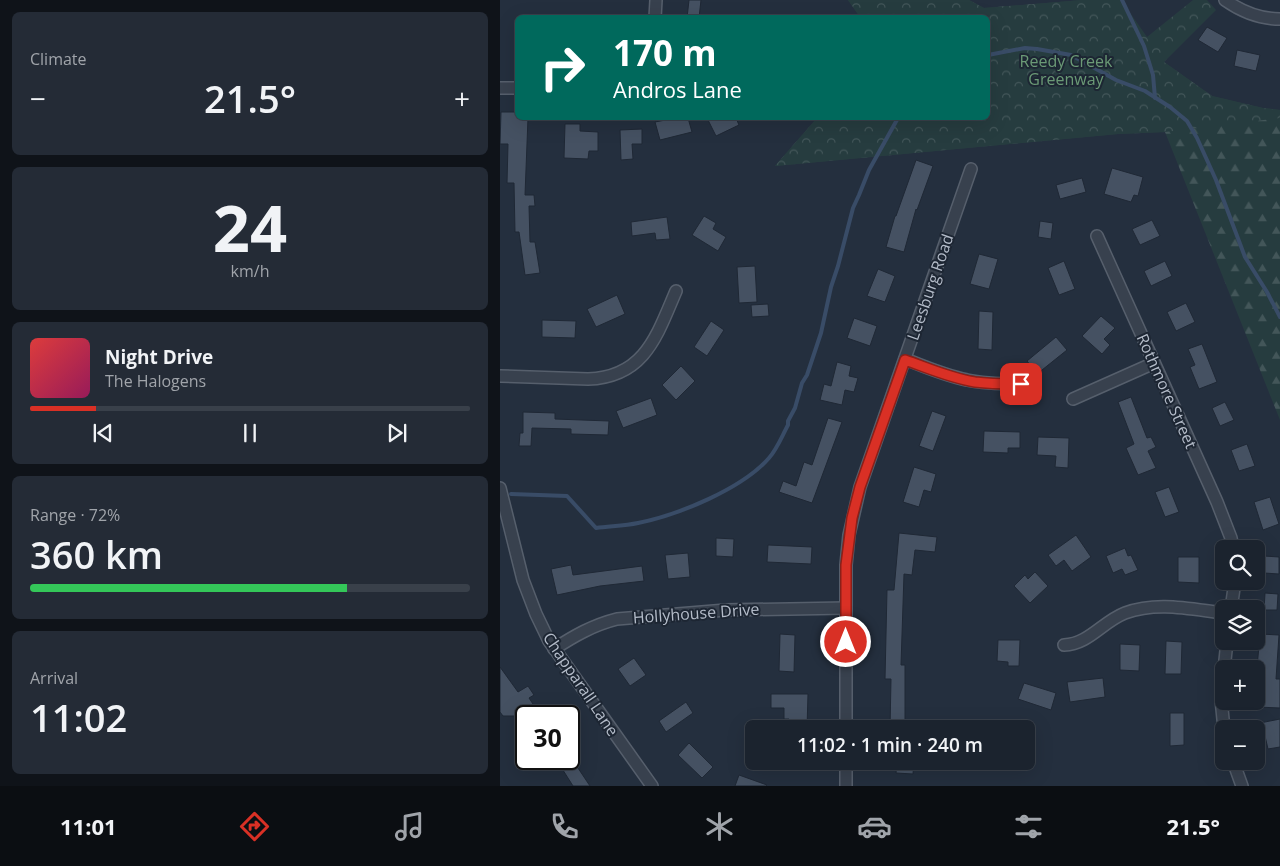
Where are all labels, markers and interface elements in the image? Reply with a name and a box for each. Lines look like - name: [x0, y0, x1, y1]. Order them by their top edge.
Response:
- text: 170 m: [613, 29, 717, 76]
- icon: right: [530, 35, 595, 100]
- text: Climate: [30, 48, 87, 70]
- park label: Reedy Creek Greenway: [1020, 50, 1113, 90]
- text: 21.5°: [204, 72, 296, 124]
- text: Andros Lane: [613, 74, 742, 104]
- text: −: [30, 79, 46, 117]
- text: +: [454, 79, 470, 117]
- text: 24: [213, 183, 287, 271]
- street label: Leesburg Road: [902, 231, 958, 343]
- text: km/h: [231, 260, 269, 282]
- street label: Rothmore Street: [1132, 330, 1202, 452]
- text: Night Drive: [105, 344, 213, 370]
- pin: [1000, 363, 1042, 405]
- text: The Halogens: [105, 370, 206, 392]
- icon: arrive: [1007, 370, 1035, 398]
- icon: previous: [89, 419, 117, 447]
- icon: pause: [236, 419, 264, 447]
- icon: next: [383, 419, 411, 447]
- text: Range · 72%: [30, 504, 120, 526]
- text: 360 km: [30, 528, 163, 580]
- map controls: [1215, 540, 1265, 770]
- button: search: [1215, 540, 1265, 590]
- street label: Hollyhouse Drive: [632, 598, 760, 628]
- button: layers: [1215, 600, 1265, 650]
- position arrow: [819, 615, 871, 667]
- street label: Chapparall Lane: [538, 628, 624, 740]
- button: +: [1215, 660, 1265, 710]
- text: Arrival: [30, 667, 78, 689]
- text: 11:02: [30, 691, 127, 743]
- speed limit sign: 30: [515, 705, 580, 770]
- button: −: [1215, 720, 1265, 770]
- text: 11:02 · 1 min · 240 m: [797, 732, 983, 758]
- icon: directions: [237, 809, 272, 844]
- icon: music: [392, 809, 427, 844]
- icon: phone: [547, 809, 582, 844]
- icon: climate: [702, 809, 737, 844]
- icon: car: [857, 809, 892, 844]
- icon: filters: [1011, 809, 1046, 844]
- text: 11:01: [60, 811, 117, 841]
- text: 21.5°: [1166, 811, 1220, 841]

